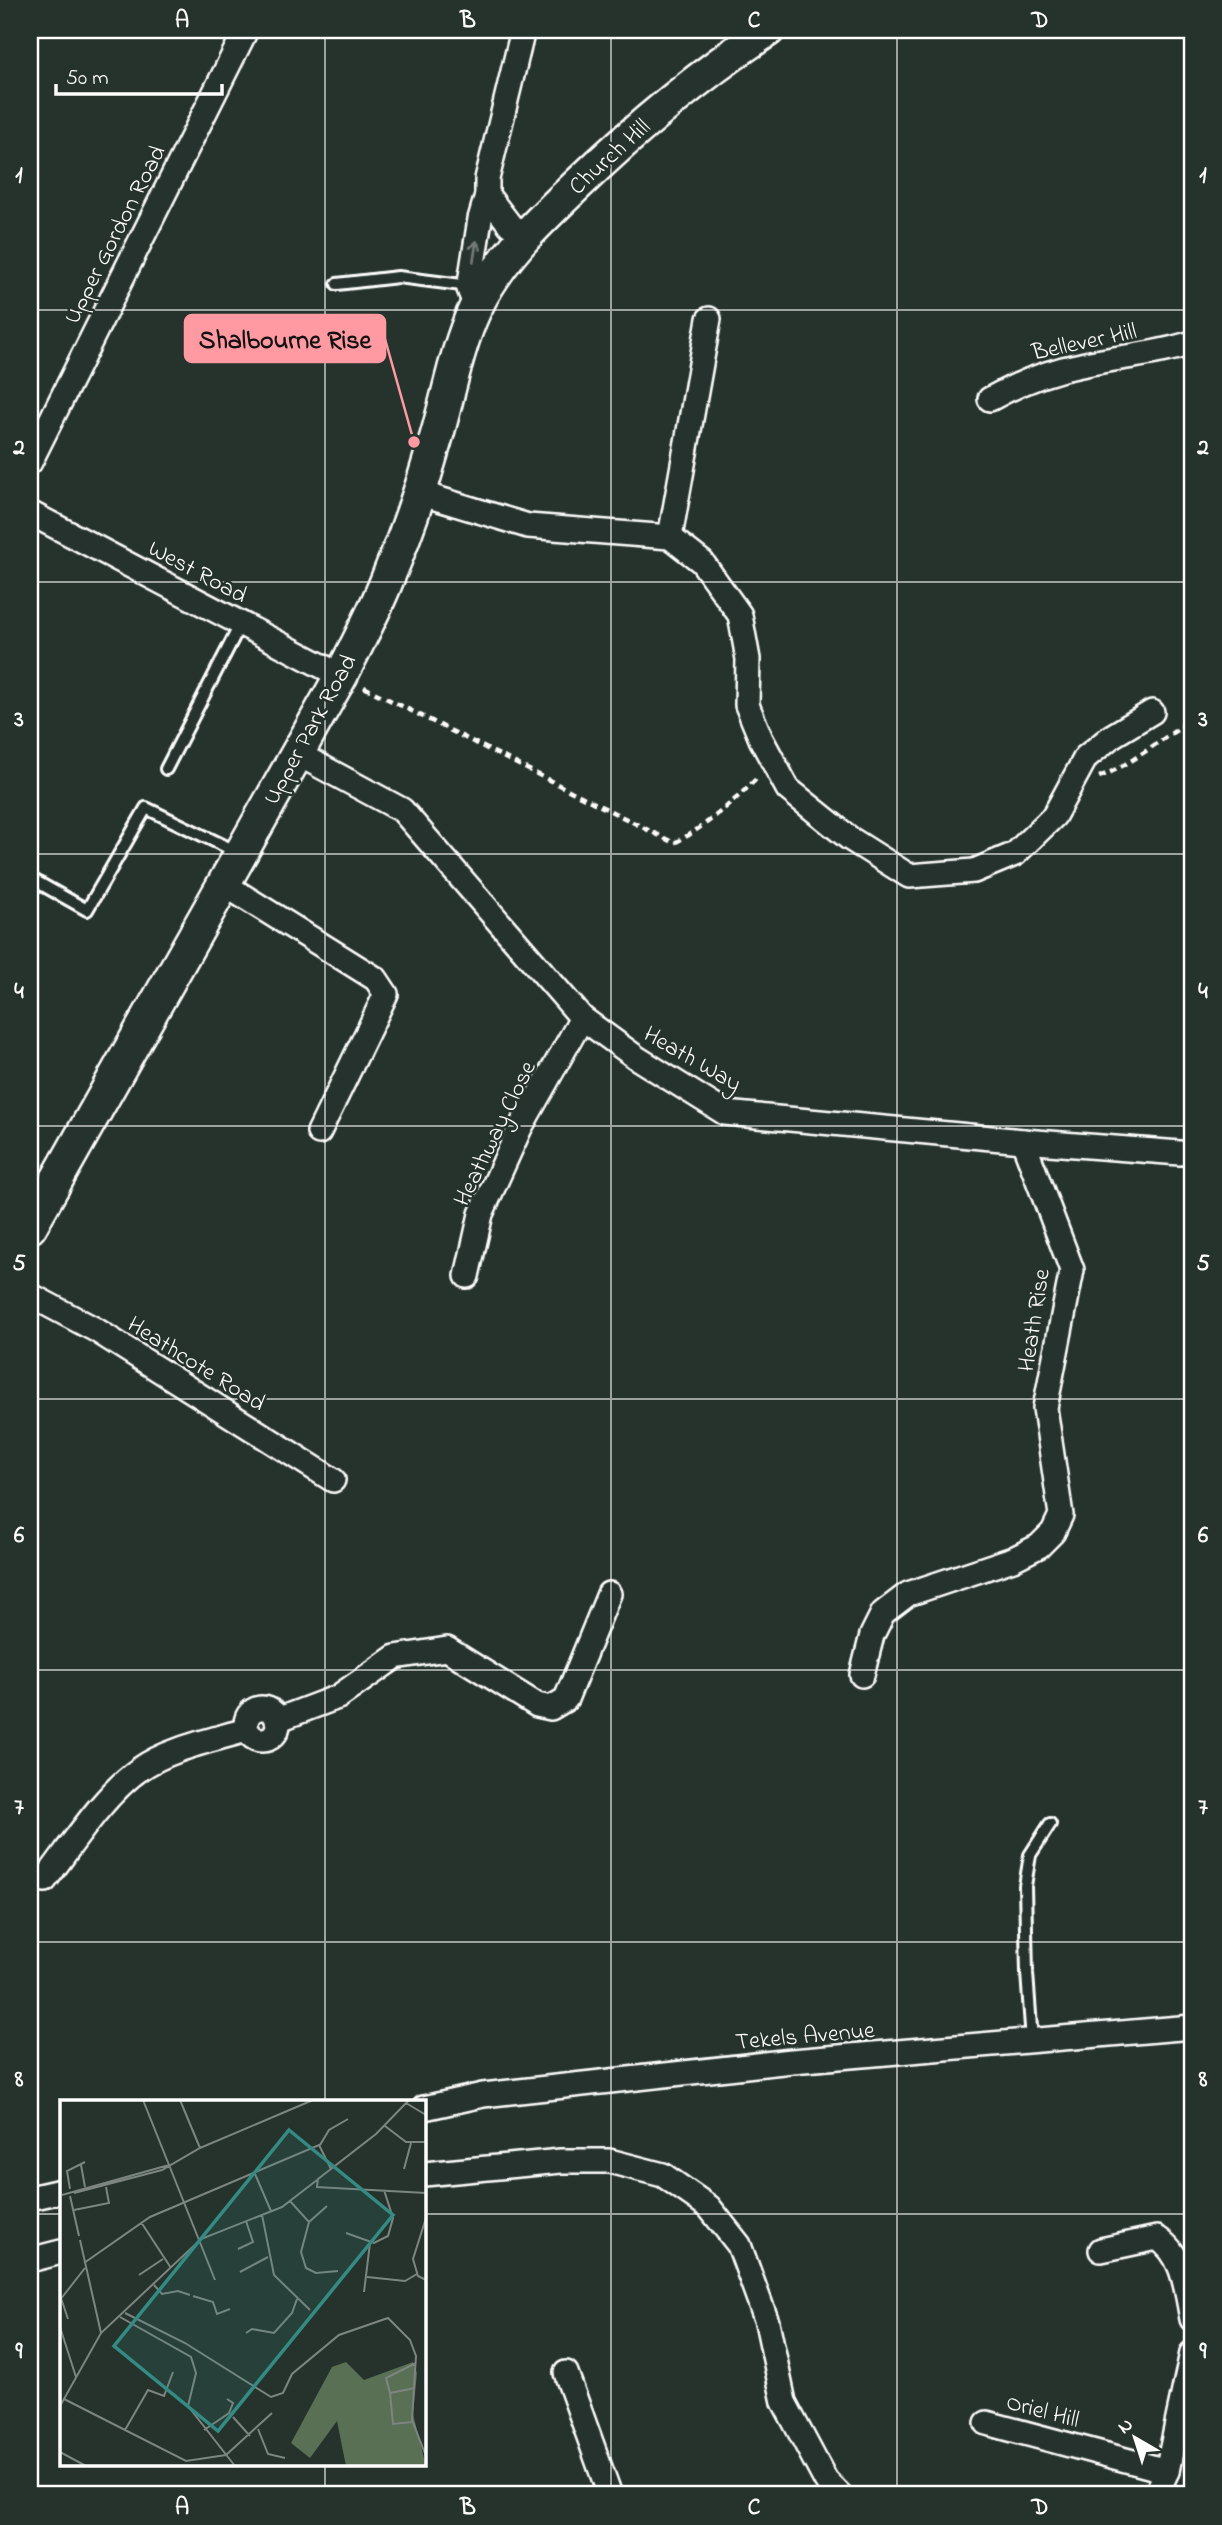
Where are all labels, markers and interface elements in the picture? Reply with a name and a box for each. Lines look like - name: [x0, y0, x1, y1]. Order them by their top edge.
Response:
- text: A: [175, 5, 189, 38]
- text: B: [459, 5, 476, 38]
- text: C: [748, 5, 761, 38]
- text: D: [1031, 5, 1048, 38]
- scale bar: [56, 52, 222, 96]
- text: 50 m: [66, 64, 109, 94]
- street label: Church Hill: [562, 111, 660, 204]
- street label: Upper Gordon Road: [56, 139, 177, 331]
- text: 1: [15, 160, 23, 193]
- text: 1: [1199, 160, 1207, 193]
- one-way arrow: [469, 240, 482, 263]
- callout: Shalbourne Rise: [185, 315, 385, 362]
- street label: Bellever Hill: [1028, 315, 1140, 372]
- text: Shalbourne Rise: [199, 323, 373, 361]
- text: 2: [12, 432, 25, 465]
- text: 2: [1196, 432, 1209, 465]
- street label: West Road: [141, 532, 253, 614]
- street label: Upper Park Road: [255, 648, 367, 812]
- text: 3: [13, 704, 24, 737]
- text: 3: [1197, 704, 1208, 737]
- text: 4: [14, 976, 24, 1009]
- text: 4: [1198, 976, 1208, 1009]
- street label: Heath Way: [636, 1018, 747, 1103]
- street label: Heathway Close: [446, 1055, 548, 1213]
- text: 5: [12, 1248, 26, 1281]
- text: 5: [1196, 1248, 1210, 1281]
- street label: Heath Rise: [1010, 1266, 1061, 1374]
- street label: Heathcote Road: [120, 1309, 272, 1422]
- text: 6: [14, 1520, 25, 1553]
- text: 6: [1198, 1520, 1209, 1553]
- text: 7: [14, 1792, 24, 1825]
- text: 7: [1198, 1792, 1208, 1825]
- street label: Tekels Avenue: [734, 2014, 877, 2061]
- text: 8: [14, 2064, 24, 2097]
- text: 8: [1198, 2064, 1208, 2097]
- inset map: [60, 2100, 425, 2466]
- text: 9: [15, 2336, 24, 2369]
- text: 9: [1199, 2336, 1208, 2369]
- street label: Oriel Hill: [1002, 2386, 1083, 2439]
- north arrow: [1100, 2402, 1170, 2472]
- text: N: [1112, 2412, 1139, 2441]
- text: A: [175, 2492, 189, 2525]
- text: B: [459, 2492, 476, 2525]
- text: C: [748, 2492, 761, 2525]
- text: D: [1031, 2492, 1048, 2525]

